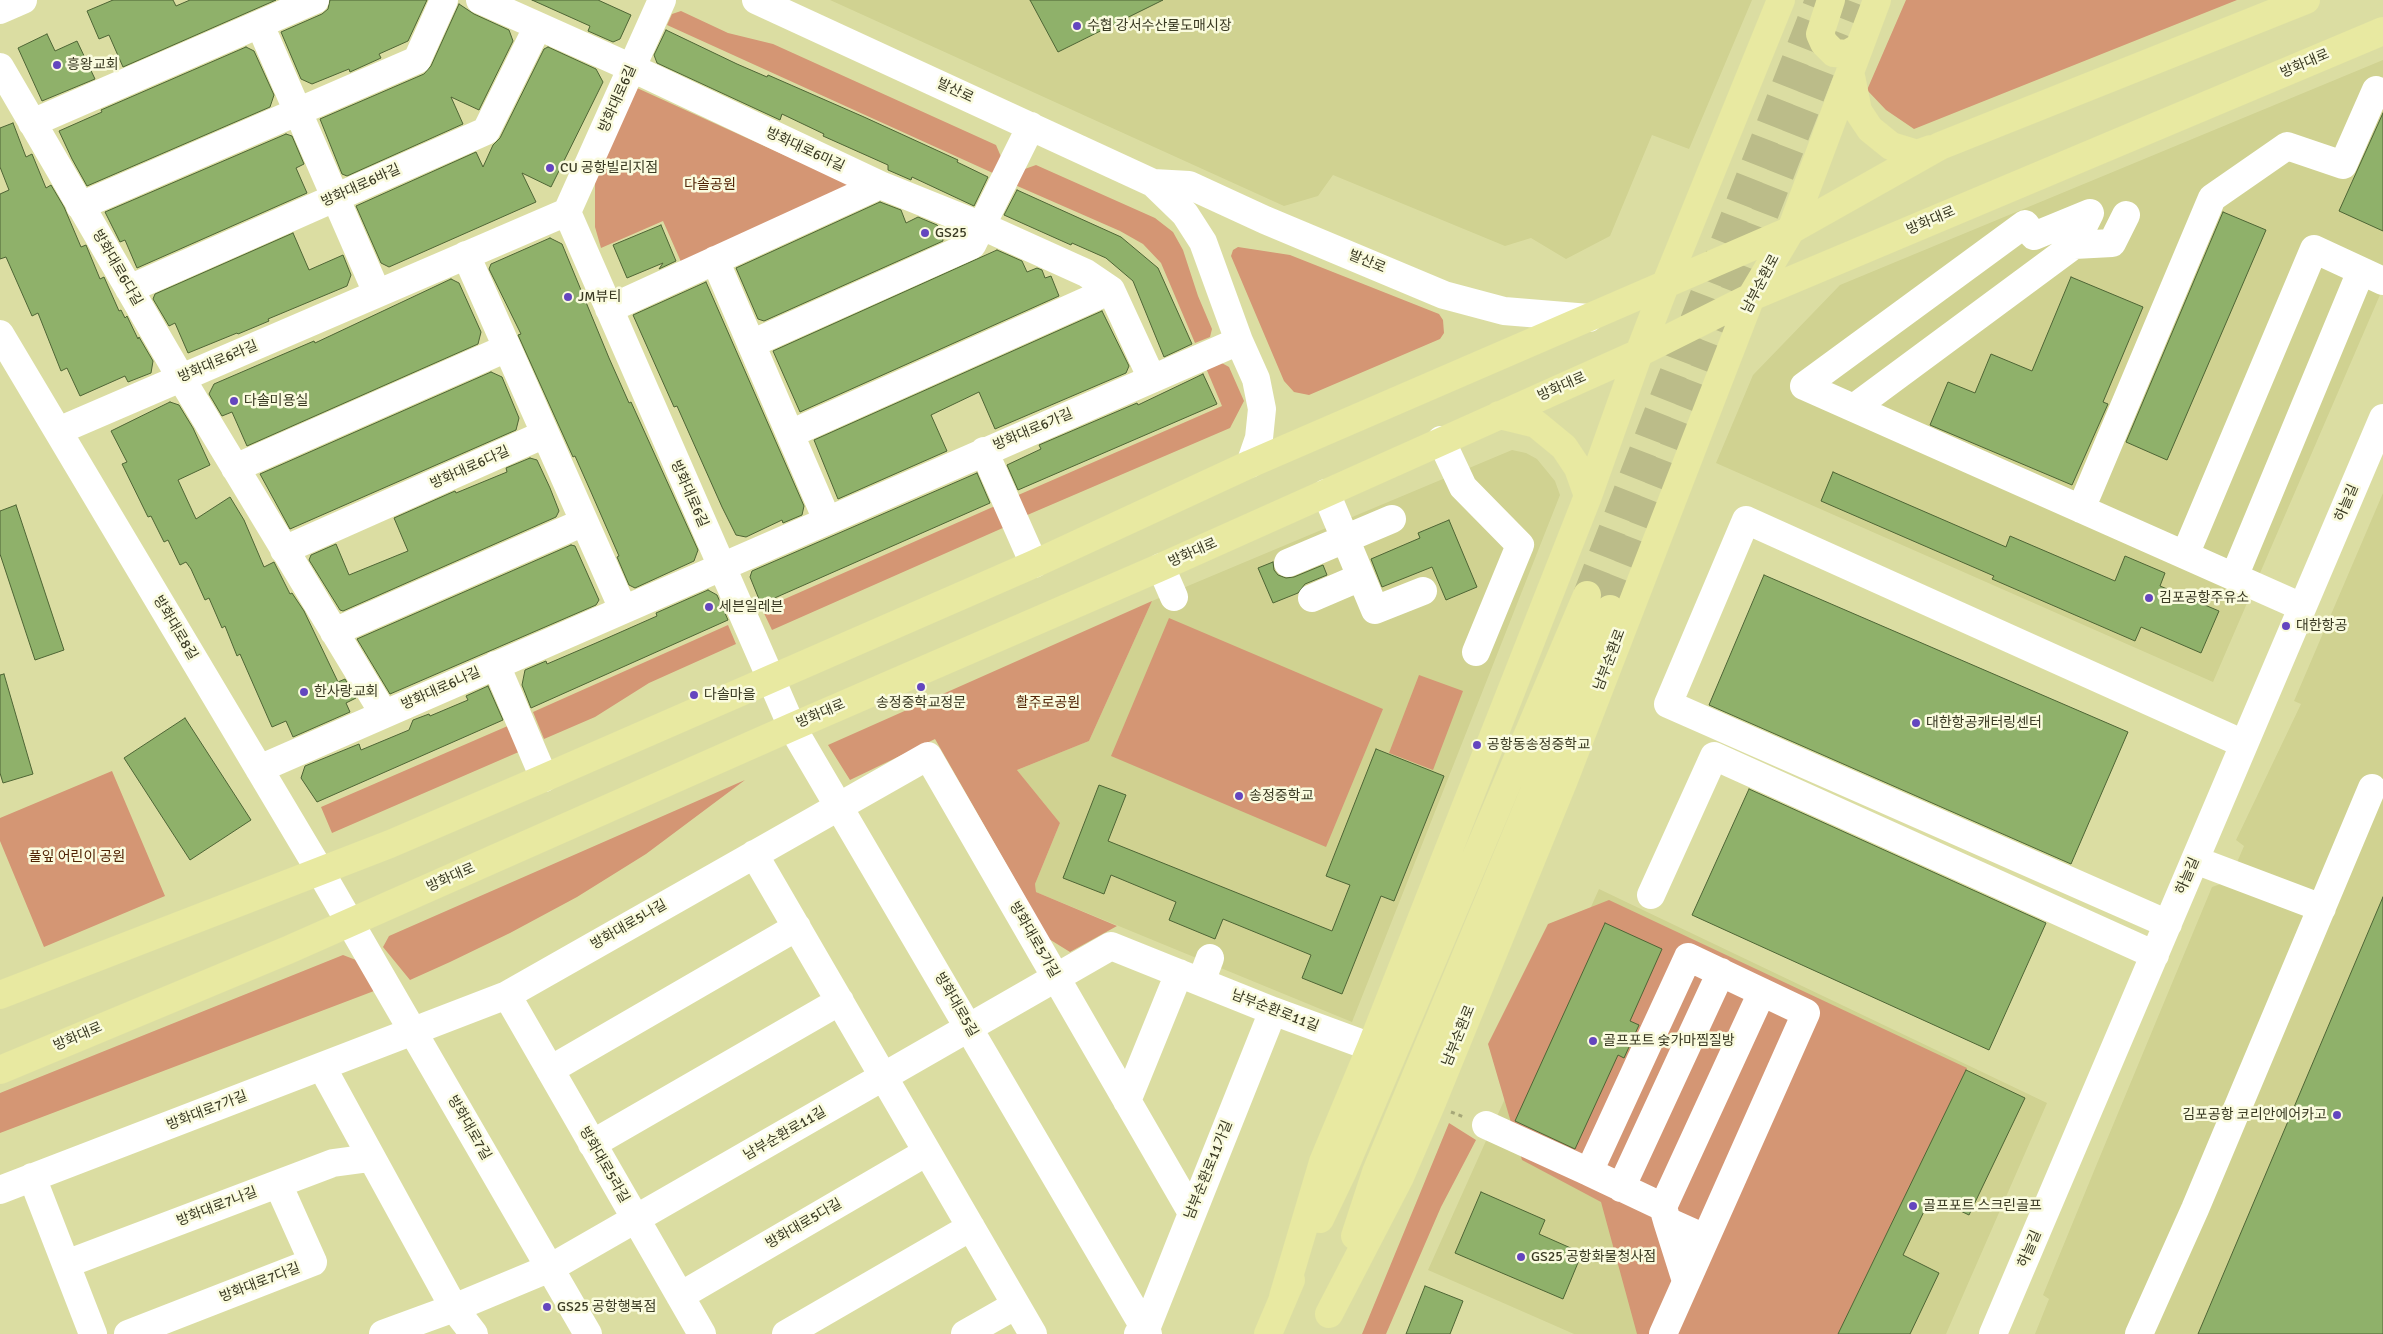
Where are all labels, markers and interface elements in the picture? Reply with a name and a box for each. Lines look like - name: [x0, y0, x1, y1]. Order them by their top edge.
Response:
- place label: 수협 강서수산물도매시장: [1087, 18, 1232, 34]
- marker: 수협 강서수산물도매시장: [1071, 20, 1083, 32]
- street label: 방화대로: [2278, 46, 2332, 82]
- place label: 흥왕교회: [67, 57, 119, 73]
- marker: 흥왕교회: [51, 59, 63, 71]
- street label: 방화대로6길: [596, 63, 640, 135]
- street label: 발산로: [934, 75, 976, 107]
- street label: 방화대로6마길: [763, 124, 847, 176]
- place label: CU 공항빌리지점: [560, 160, 658, 176]
- street label: 방화대로6바길: [319, 161, 403, 211]
- marker: CU 공항빌리지점: [544, 162, 556, 174]
- park label: 다솔공원: [684, 177, 736, 193]
- street label: 방화대로: [1904, 203, 1958, 239]
- place label: GS25: [935, 225, 967, 241]
- street label: 방화대로6다길: [89, 227, 145, 309]
- marker: GS25: [919, 227, 931, 239]
- street label: 발산로: [1346, 247, 1388, 277]
- street label: 남부순환로: [1738, 252, 1784, 316]
- place label: JM뷰티: [578, 289, 621, 305]
- marker: JM뷰티: [562, 291, 574, 303]
- street label: 방화대로6라길: [176, 338, 260, 386]
- street label: 방화대로: [1535, 369, 1589, 405]
- place label: 다솔미용실: [244, 393, 308, 409]
- marker: 다솔미용실: [228, 395, 240, 407]
- street label: 방화대로6가길: [991, 406, 1075, 454]
- street label: 방화대로6다길: [428, 443, 512, 493]
- street label: 방화대로6길: [667, 458, 711, 530]
- street label: 하늘길: [2332, 482, 2362, 524]
- street label: 방화대로: [1166, 535, 1220, 571]
- place label: 김포공항주유소: [2159, 590, 2249, 606]
- marker: 김포공항주유소: [2143, 592, 2155, 604]
- street label: 방화대로8길: [149, 593, 201, 663]
- place label: 세븐일레븐: [719, 599, 783, 615]
- marker: 세븐일레븐: [703, 601, 715, 613]
- place label: 대한항공: [2296, 618, 2348, 634]
- marker: 대한항공: [2280, 620, 2292, 632]
- street label: 남부순환로: [1591, 627, 1629, 693]
- street label: 방화대로6나길: [399, 664, 483, 714]
- marker: 송정중학교정문: [915, 681, 927, 693]
- place label: 한사랑교회: [314, 684, 378, 700]
- marker: 한사랑교회: [298, 686, 310, 698]
- place label: 다솔마을: [704, 687, 756, 703]
- marker: 다솔마을: [688, 689, 700, 701]
- place label: 송정중학교정문: [876, 695, 966, 711]
- park label: 활주로공원: [1016, 695, 1080, 711]
- street label: 방화대로: [794, 696, 848, 732]
- place label: 대한항공캐터링센터: [1926, 715, 2042, 731]
- marker: 대한항공캐터링센터: [1910, 717, 1922, 729]
- place label: 공항동송정중학교: [1487, 737, 1590, 753]
- marker: 공항동송정중학교: [1471, 739, 1483, 751]
- place label: 송정중학교: [1249, 788, 1313, 804]
- marker: 송정중학교: [1233, 790, 1245, 802]
- park label: 풀잎 어린이 공원: [29, 849, 125, 865]
- street label: 하늘길: [2173, 855, 2203, 897]
- street label: 방화대로: [424, 860, 478, 896]
- street label: 방화대로5나길: [588, 897, 670, 953]
- street label: 방화대로5가길: [1006, 899, 1062, 981]
- street label: 방화대로5길: [931, 970, 981, 1040]
- street label: 남부순환로11길: [1229, 987, 1321, 1035]
- street label: 남부순환로: [1439, 1003, 1479, 1069]
- street label: 방화대로: [51, 1019, 105, 1055]
- place label: 골프포트 숯가마찜질방: [1603, 1033, 1735, 1049]
- marker: 골프포트 숯가마찜질방: [1587, 1035, 1599, 1047]
- street label: 방화대로7가길: [164, 1088, 250, 1134]
- street label: 방화대로7길: [444, 1093, 494, 1163]
- street label: 남부순환로11길: [741, 1104, 829, 1164]
- place label: 김포공항 코리안에어카고: [2182, 1107, 2327, 1123]
- marker: 김포공항 코리안에어카고: [2331, 1109, 2343, 1121]
- street label: 남부순환로11가길: [1181, 1118, 1237, 1222]
- street label: 방화대로5라길: [576, 1124, 632, 1206]
- street label: 방화대로7나길: [174, 1184, 260, 1230]
- street label: 방화대로5다길: [763, 1196, 845, 1252]
- place label: 골프포트 스크린골프: [1923, 1198, 2042, 1214]
- marker: 골프포트 스크린골프: [1907, 1200, 1919, 1212]
- street label: 하늘길: [2015, 1228, 2045, 1270]
- place label: GS25 공항화물청사점: [1531, 1249, 1656, 1265]
- marker: GS25 공항화물청사점: [1515, 1251, 1527, 1263]
- street label: 방화대로7다길: [217, 1260, 303, 1306]
- place label: GS25 공항행복점: [557, 1299, 656, 1315]
- marker: GS25 공항행복점: [541, 1301, 553, 1313]

